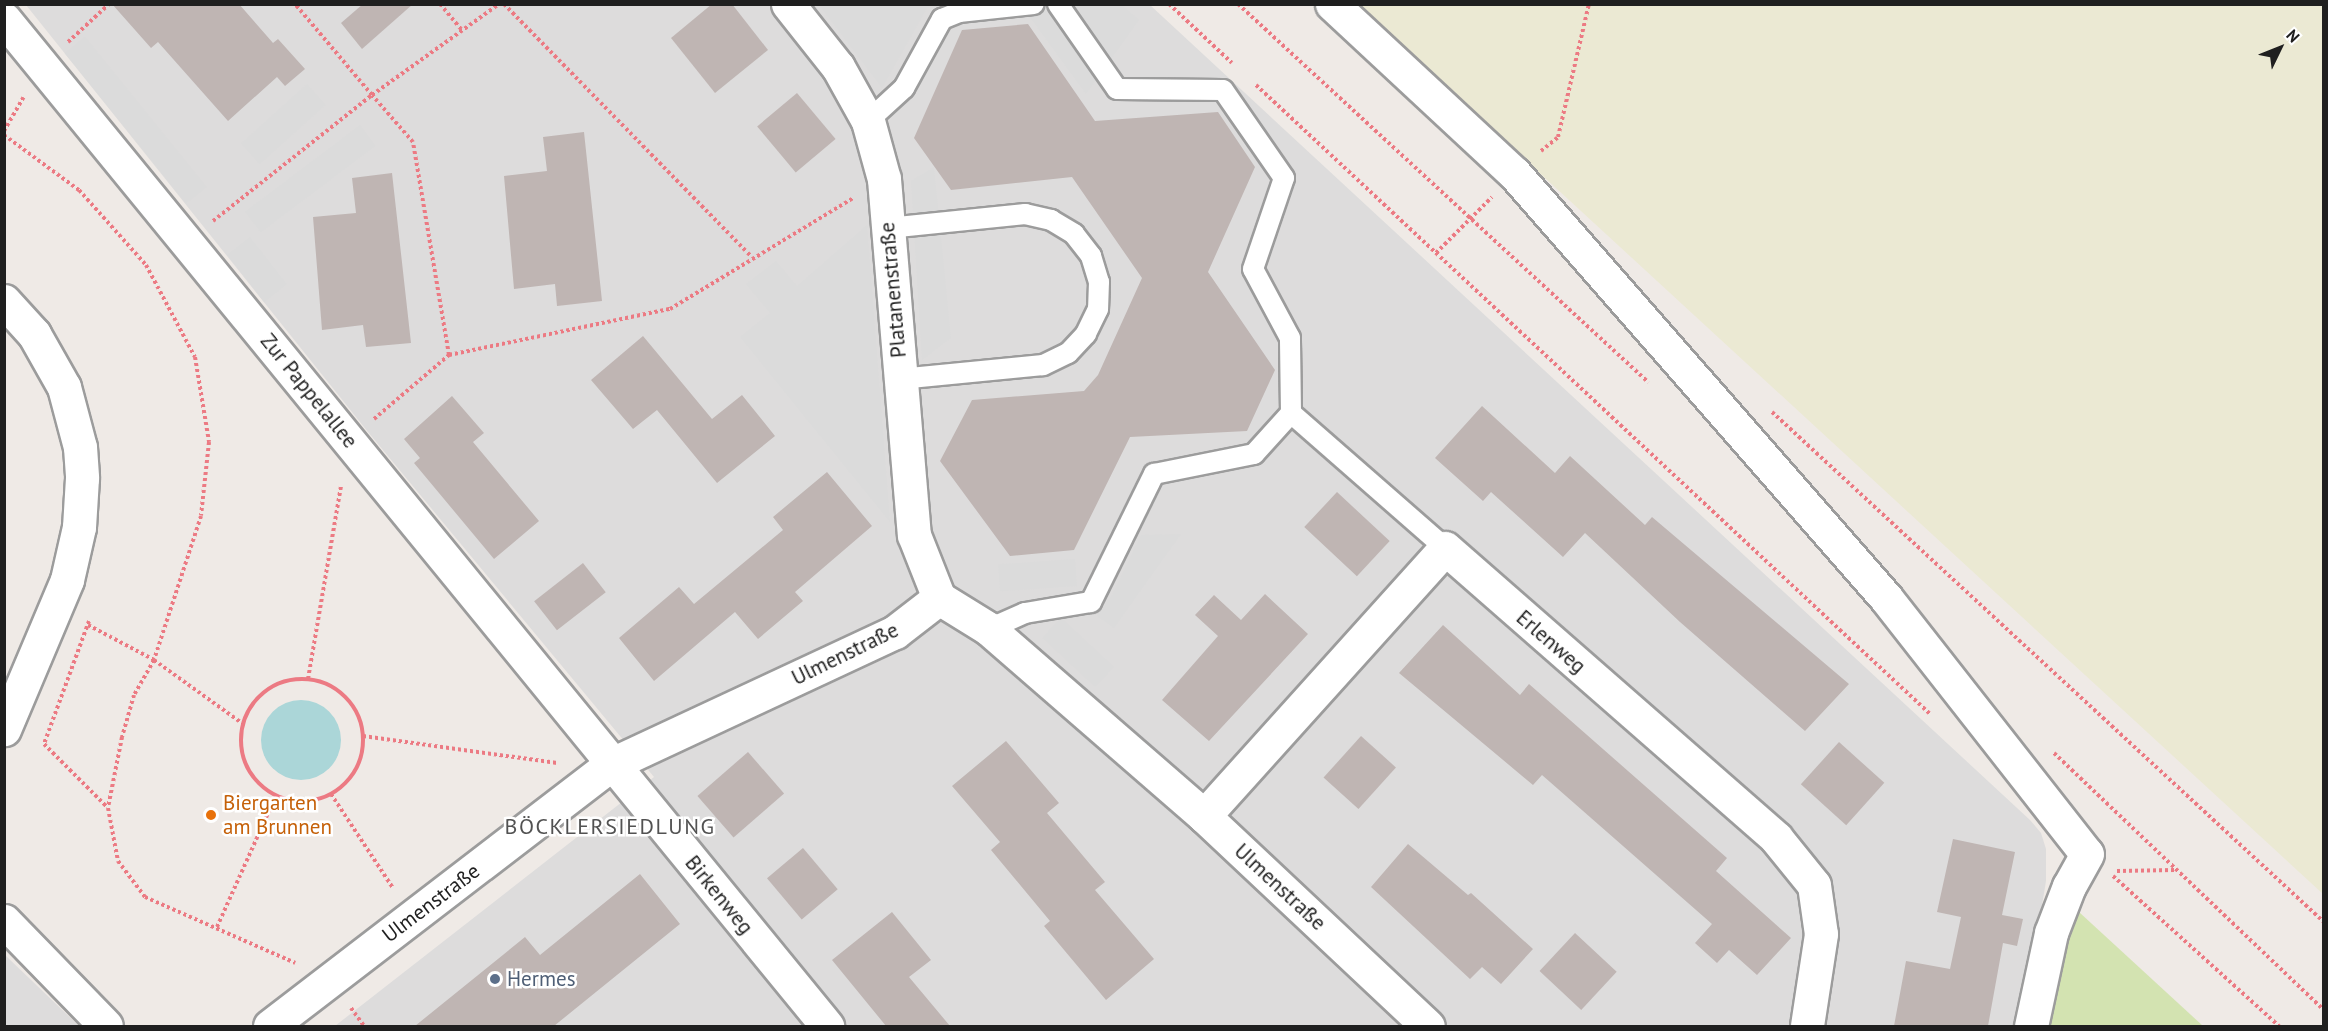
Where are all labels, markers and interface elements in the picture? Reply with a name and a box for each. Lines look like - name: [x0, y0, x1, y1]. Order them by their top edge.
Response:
- north arrow: [2250, 18, 2310, 78]
- text: N: [2282, 25, 2304, 46]
- street label: Platanenstraße: [875, 221, 911, 359]
- street label: Zur Pappelallee: [255, 329, 363, 453]
- street label: Erlenweg: [1511, 605, 1591, 679]
- street label: Ulmenstraße: [788, 617, 902, 691]
- place label: Biergarten am Brunnen: [223, 790, 332, 840]
- marker: Biergarten am Brunnen: [204, 808, 218, 822]
- district label: BÖCKLERSIEDLUNG: [505, 814, 715, 840]
- street label: Ulmenstraße: [1229, 838, 1331, 936]
- street label: Birkenweg: [680, 851, 758, 939]
- street label: Ulmenstraße: [377, 858, 485, 948]
- place label: Hermes: [507, 966, 575, 992]
- marker: Hermes: [488, 972, 502, 986]

